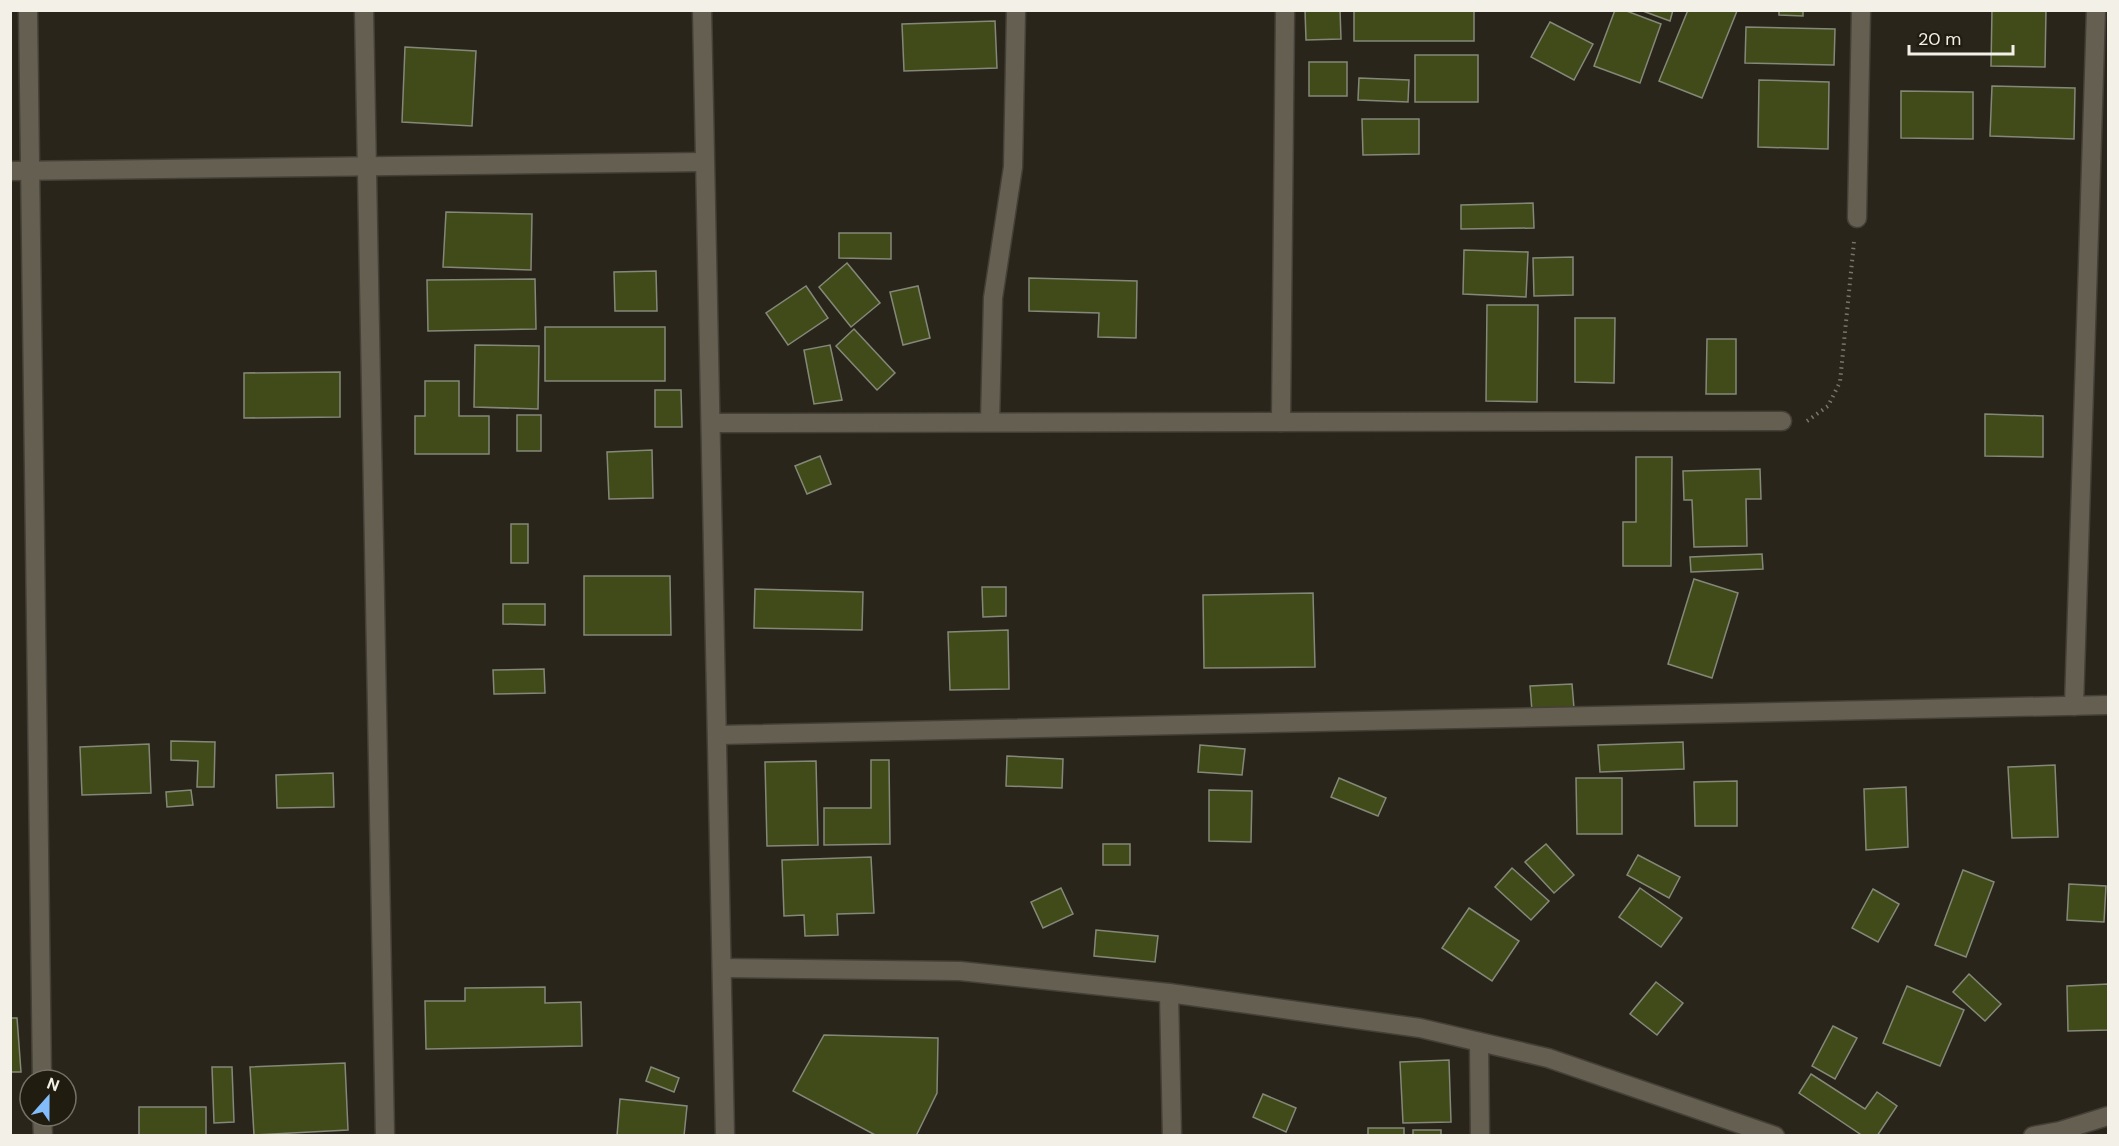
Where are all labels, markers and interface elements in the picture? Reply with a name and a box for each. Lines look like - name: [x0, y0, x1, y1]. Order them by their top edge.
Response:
- scale bar: [1909, 18, 2012, 56]
- text: 20 m: [1918, 27, 1961, 51]
- north arrow: [18, 1068, 78, 1128]
- text: N: [44, 1073, 62, 1096]

